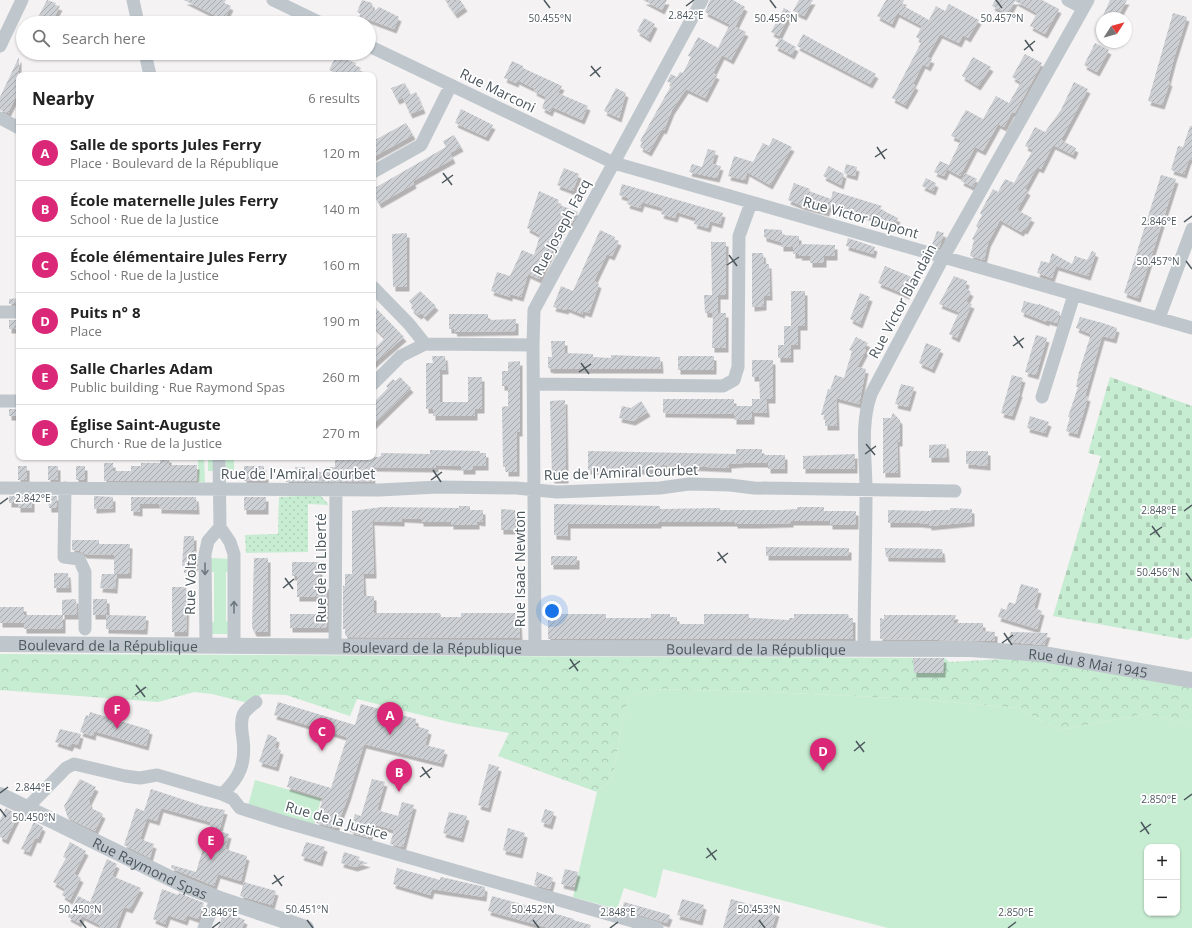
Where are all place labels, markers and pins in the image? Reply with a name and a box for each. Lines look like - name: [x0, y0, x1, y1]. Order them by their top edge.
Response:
- pin: F: [104, 696, 130, 729]
- pin: A: [377, 702, 403, 735]
- pin: C: [309, 718, 335, 751]
- pin: D: [810, 738, 836, 771]
- pin: B: [386, 759, 412, 792]
- pin: E: [198, 827, 224, 860]

